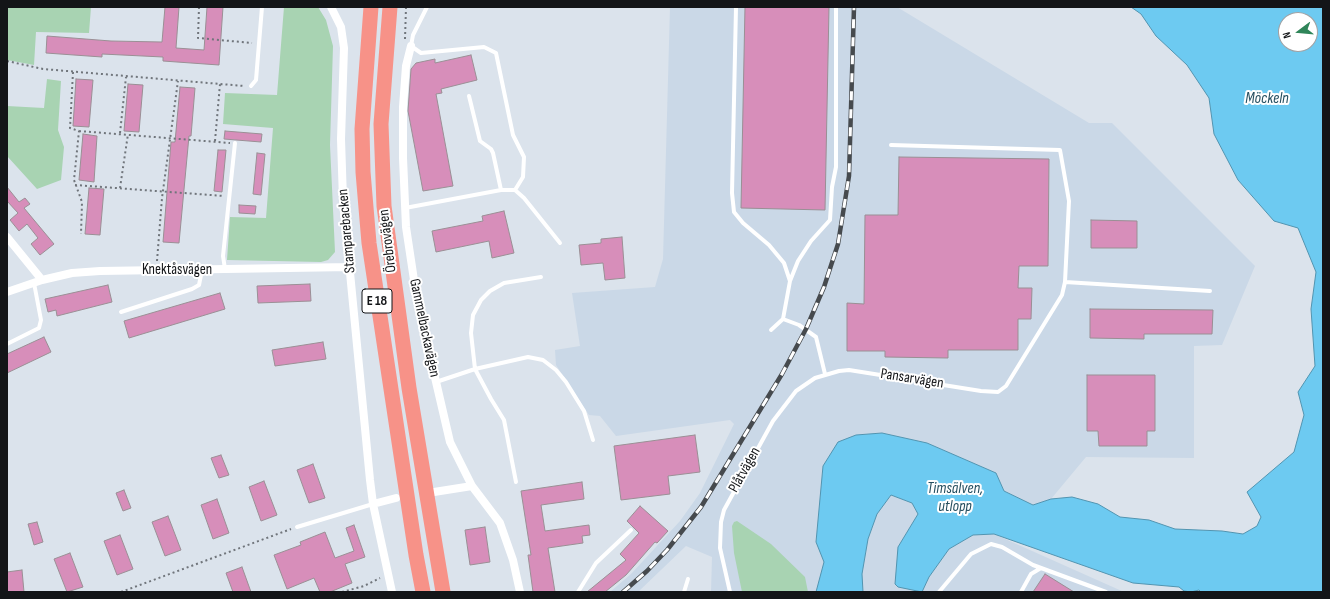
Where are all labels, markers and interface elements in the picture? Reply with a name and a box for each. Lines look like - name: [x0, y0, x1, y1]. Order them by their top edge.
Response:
- north arrow: [1278, 12, 1318, 52]
- text: N: [1280, 31, 1294, 40]
- water label: Möckeln: [1245, 89, 1289, 109]
- street label: Stamparebacken: [334, 188, 360, 274]
- street label: Örebrovägen: [375, 208, 401, 274]
- street label: Knektåsvägen: [142, 261, 212, 279]
- street label: Gammelbackavägen: [405, 277, 443, 379]
- road number: E 18: [362, 289, 392, 313]
- street label: Pansarvägen: [879, 365, 945, 393]
- street label: Plåtvägen: [725, 444, 765, 496]
- water label: Timsälven, utlopp: [927, 479, 983, 517]

